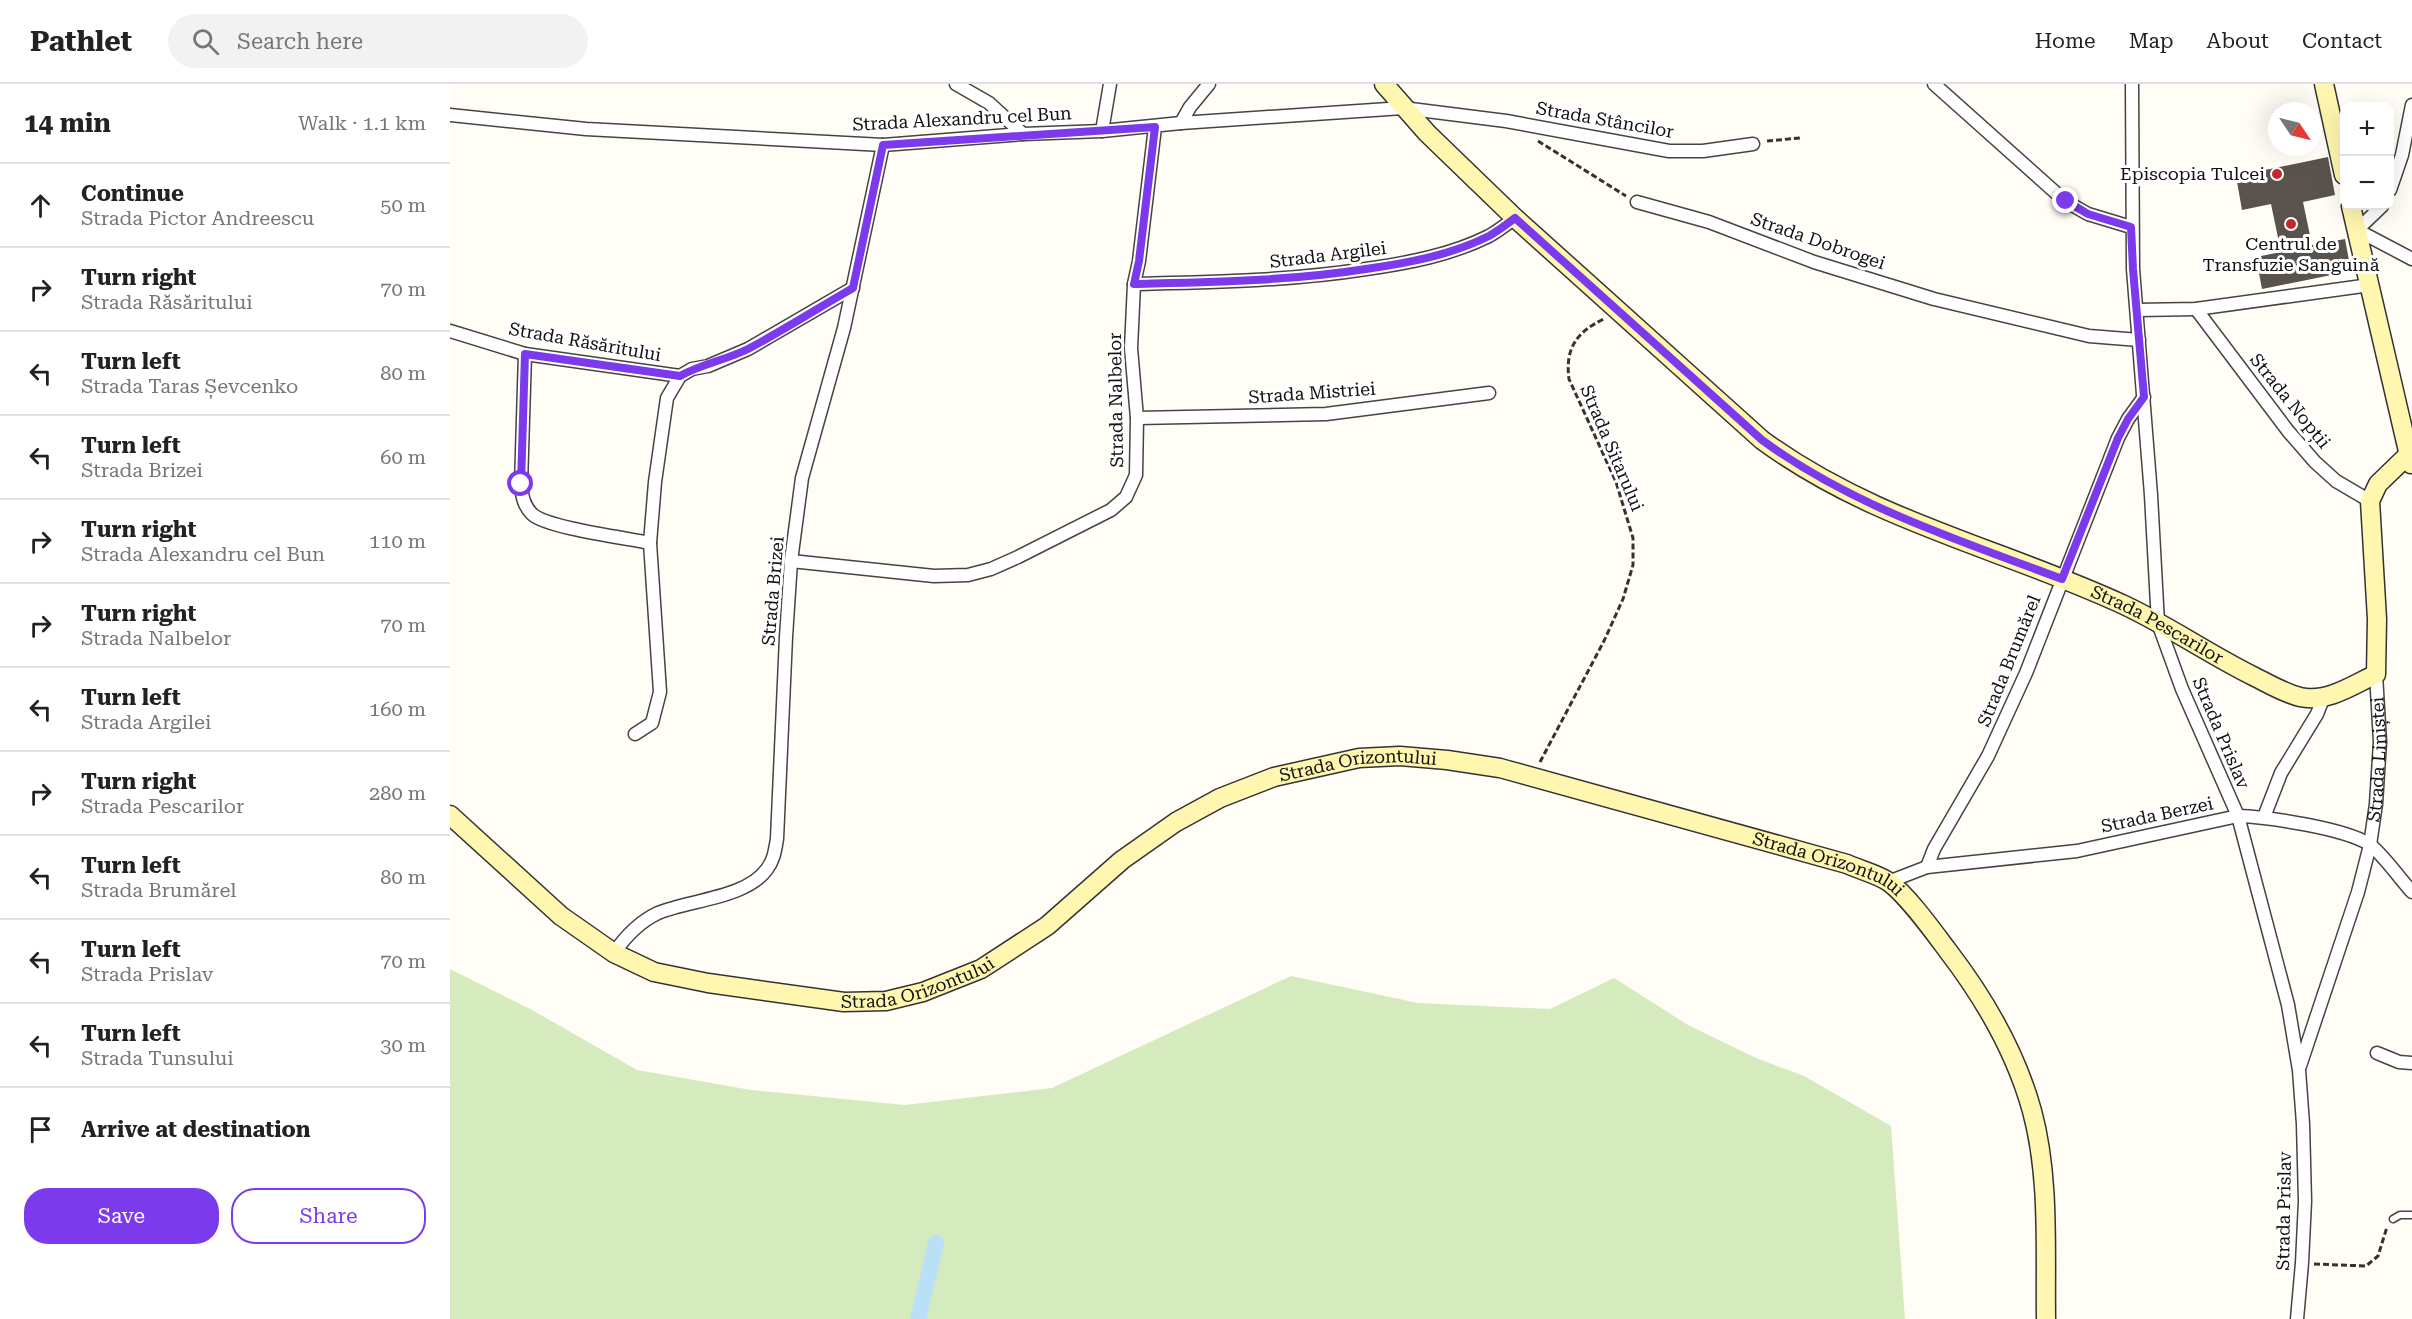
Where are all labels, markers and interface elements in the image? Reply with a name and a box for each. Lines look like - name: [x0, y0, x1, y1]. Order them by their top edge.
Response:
- search box: [168, 14, 588, 68]
- text: Pathlet: [30, 25, 132, 58]
- icon: search: [189, 25, 222, 58]
- text: Search here: [237, 29, 363, 54]
- text: Home: [2035, 29, 2096, 53]
- text: Map: [2129, 29, 2174, 53]
- text: About: [2207, 29, 2269, 53]
- text: Contact: [2302, 29, 2382, 53]
- street label: Strada Stâncilor: [1535, 97, 1676, 142]
- street label: Strada Alexandru cel Bun: [852, 102, 1073, 135]
- north arrow: [2268, 102, 2322, 156]
- map controls: [2340, 102, 2394, 210]
- button: +: [2340, 102, 2394, 156]
- text: 14 min: [24, 108, 111, 138]
- text: Walk · 1.1 km: [298, 111, 426, 135]
- button: −: [2340, 156, 2394, 210]
- place label: Episcopia Tulcei: [2120, 163, 2265, 184]
- marker: Episcopia Tulcei: [2270, 167, 2284, 181]
- text: Continue: [81, 181, 184, 206]
- route end: [2052, 187, 2078, 213]
- icon: ahead: [24, 189, 57, 222]
- text: 50 m: [380, 193, 426, 217]
- text: Strada Pictor Andreescu: [81, 206, 314, 230]
- street label: Strada Dobrogei: [1748, 208, 1888, 273]
- marker: Centrul de Transfuzie Sanguină: [2284, 217, 2298, 231]
- place label: Centrul de Transfuzie Sanguină: [2203, 233, 2380, 275]
- street label: Strada Argilei: [1268, 237, 1388, 272]
- text: Turn right: [81, 265, 196, 290]
- icon: right: [24, 273, 57, 306]
- text: 70 m: [380, 277, 426, 301]
- text: Strada Răsăritului: [81, 290, 253, 314]
- street label: Strada Răsăritului: [507, 318, 663, 365]
- street label: Strada Nalbelor: [1104, 332, 1127, 468]
- text: Turn left: [81, 349, 181, 374]
- street label: Strada Nopții: [2245, 349, 2335, 453]
- icon: left: [24, 357, 57, 390]
- text: 80 m: [380, 361, 426, 385]
- text: Strada Taras Șevcenko: [81, 374, 298, 398]
- street label: Strada Mistriei: [1248, 378, 1377, 407]
- street label: Strada Sitarului: [1576, 382, 1649, 514]
- text: Turn left: [81, 433, 181, 458]
- icon: left: [24, 441, 57, 474]
- text: 60 m: [380, 445, 426, 469]
- text: Strada Brizei: [81, 458, 203, 482]
- route start: [507, 470, 533, 496]
- text: Turn right: [81, 517, 196, 542]
- icon: right: [24, 525, 57, 558]
- text: 110 m: [369, 529, 426, 553]
- street label: Strada Brizei: [757, 535, 788, 647]
- text: Strada Alexandru cel Bun: [81, 542, 325, 566]
- street label: Strada Pescarilor: [2088, 581, 2227, 668]
- street label: Strada Brumărel: [1973, 592, 2045, 730]
- text: Turn right: [81, 601, 196, 626]
- icon: right: [24, 609, 57, 642]
- text: 70 m: [380, 613, 426, 637]
- text: Strada Nalbelor: [81, 626, 231, 650]
- street label: Strada Prislav: [2189, 674, 2255, 792]
- text: Turn left: [81, 685, 181, 710]
- icon: left: [24, 693, 57, 726]
- street label: Strada Liniștei: [2362, 696, 2390, 823]
- text: 160 m: [369, 697, 426, 721]
- text: Strada Argilei: [81, 710, 211, 734]
- street label: Strada Orizontului: [1277, 745, 1438, 786]
- text: Turn right: [81, 769, 196, 794]
- icon: right: [24, 777, 57, 810]
- text: 280 m: [369, 781, 426, 805]
- street label: Strada Berzei: [2099, 792, 2215, 837]
- text: Strada Pescarilor: [81, 794, 244, 818]
- street label: Strada Orizontului: [1750, 827, 1909, 900]
- text: Turn left: [81, 853, 181, 878]
- icon: left: [24, 861, 57, 894]
- text: 80 m: [380, 865, 426, 889]
- text: Strada Brumărel: [81, 878, 236, 902]
- text: Turn left: [81, 937, 181, 962]
- icon: left: [24, 945, 57, 978]
- text: 70 m: [380, 949, 426, 973]
- street label: Strada Orizontului: [841, 952, 998, 1012]
- text: Strada Prislav: [81, 962, 213, 986]
- text: Turn left: [81, 1021, 181, 1046]
- icon: left: [24, 1029, 57, 1062]
- text: 30 m: [380, 1033, 426, 1057]
- text: Strada Tunsului: [81, 1046, 234, 1070]
- icon: arrive: [24, 1113, 57, 1146]
- text: Arrive at destination: [81, 1117, 310, 1142]
- street label: Strada Prislav: [2272, 1151, 2295, 1271]
- button: Save: [24, 1188, 219, 1244]
- button: Share: [231, 1188, 426, 1244]

